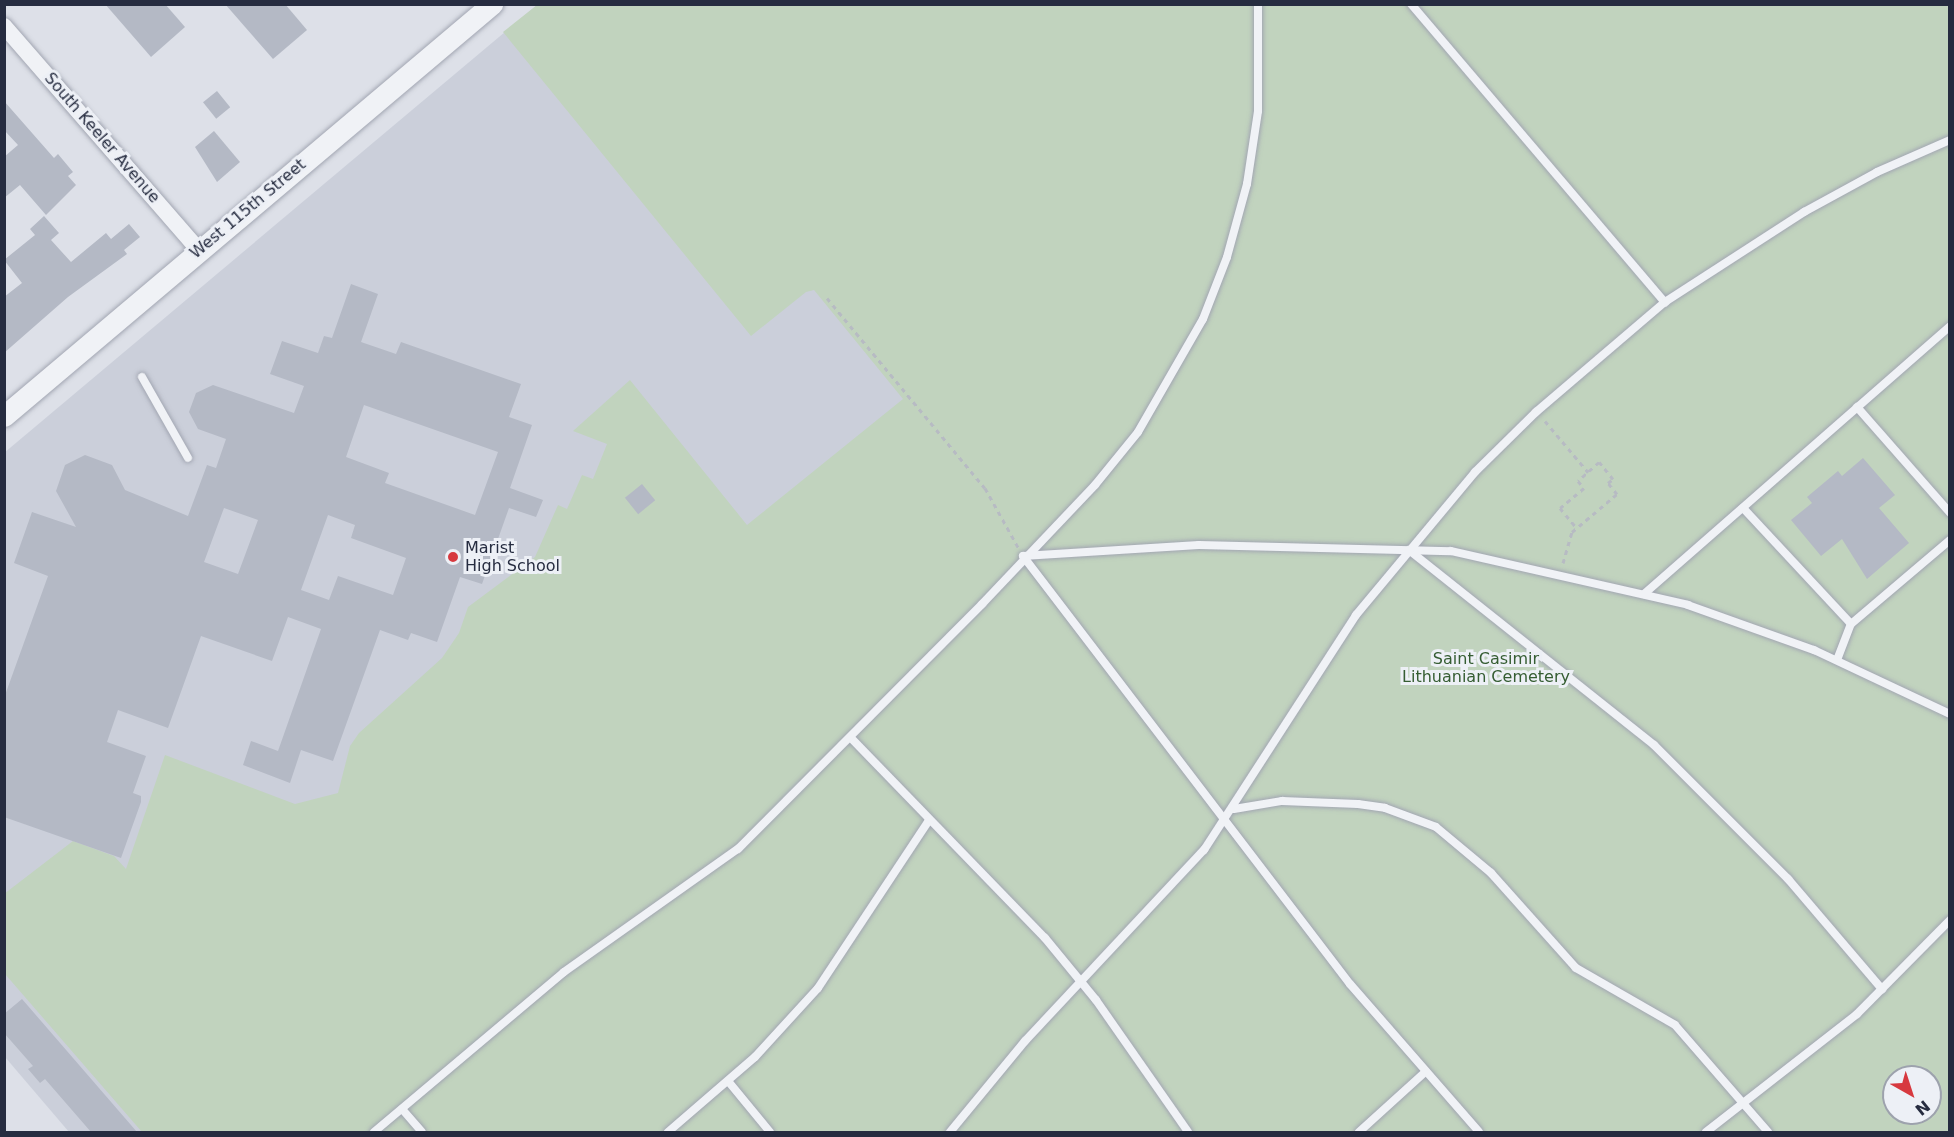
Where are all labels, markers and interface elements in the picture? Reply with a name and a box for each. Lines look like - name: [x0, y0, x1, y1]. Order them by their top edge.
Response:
- street label: South Keeler Avenue: [40, 69, 164, 207]
- street label: West 115th Street: [186, 155, 310, 263]
- place label: Marist High School: [465, 538, 560, 576]
- marker: Marist High School: [446, 550, 460, 564]
- park label: Saint Casimir Lithuanian Cemetery: [1402, 649, 1570, 687]
- north arrow: [1882, 1065, 1942, 1125]
- text: N: [1911, 1096, 1934, 1119]

